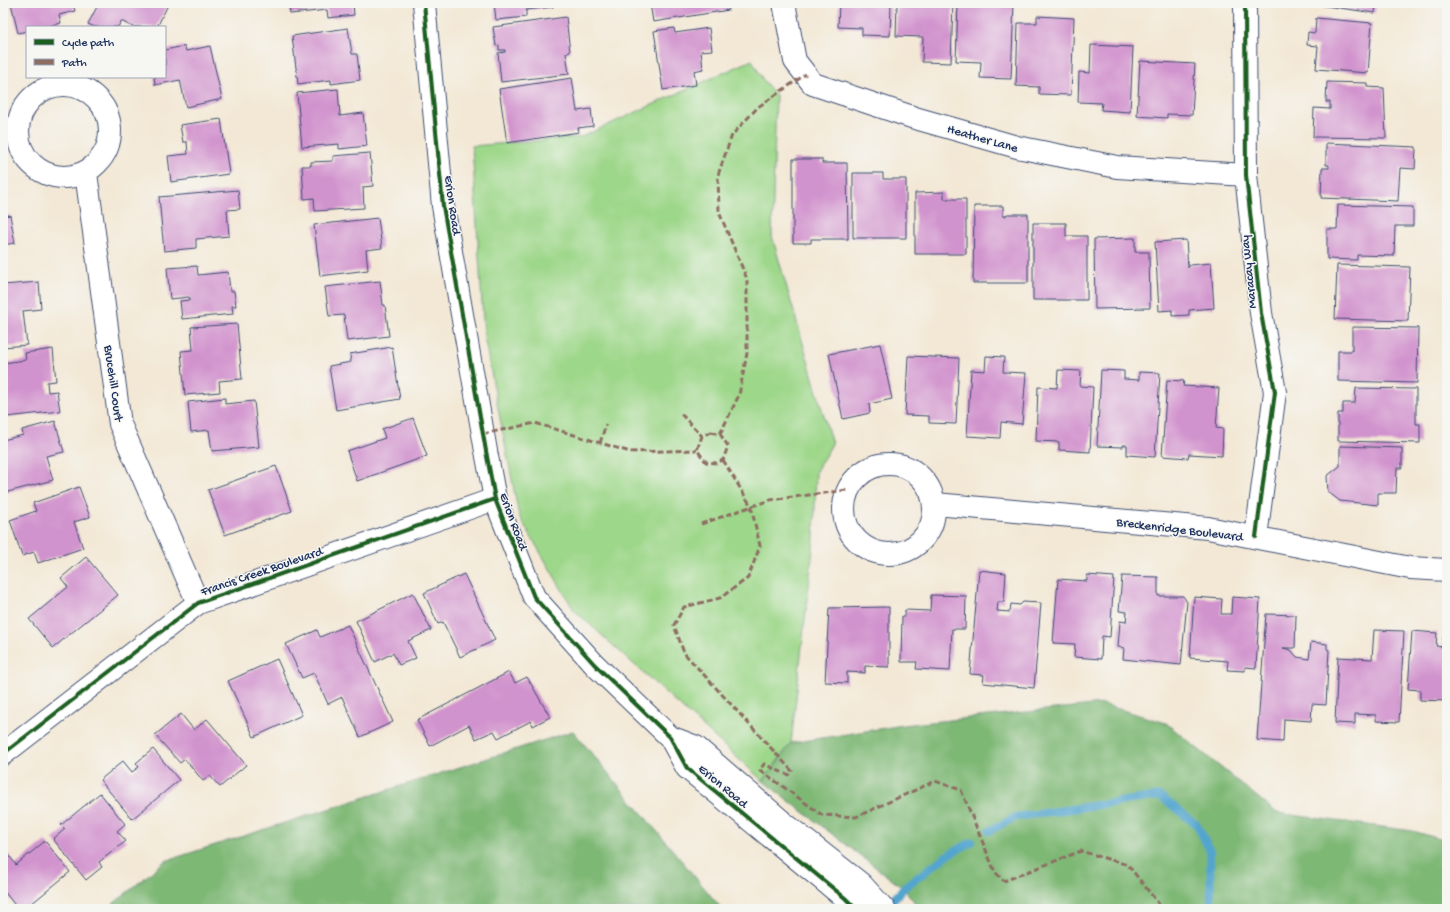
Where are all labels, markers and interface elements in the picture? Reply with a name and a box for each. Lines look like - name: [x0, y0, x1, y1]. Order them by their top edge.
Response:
- legend: [26, 26, 166, 78]
- text: Cycle path: [62, 37, 115, 51]
- text: Path: [61, 57, 87, 71]
- street label: Heather Lane: [945, 122, 1020, 157]
- street label: Erion Road: [440, 175, 463, 237]
- street label: Maracay Way: [1238, 234, 1261, 309]
- street label: Brucehill Court: [100, 343, 126, 424]
- street label: Erion Road: [495, 491, 530, 554]
- street label: Breckenridge Boulevard: [1115, 515, 1245, 546]
- street label: Francis Creek Boulevard: [198, 544, 326, 601]
- street label: Erion Road: [695, 762, 751, 813]

